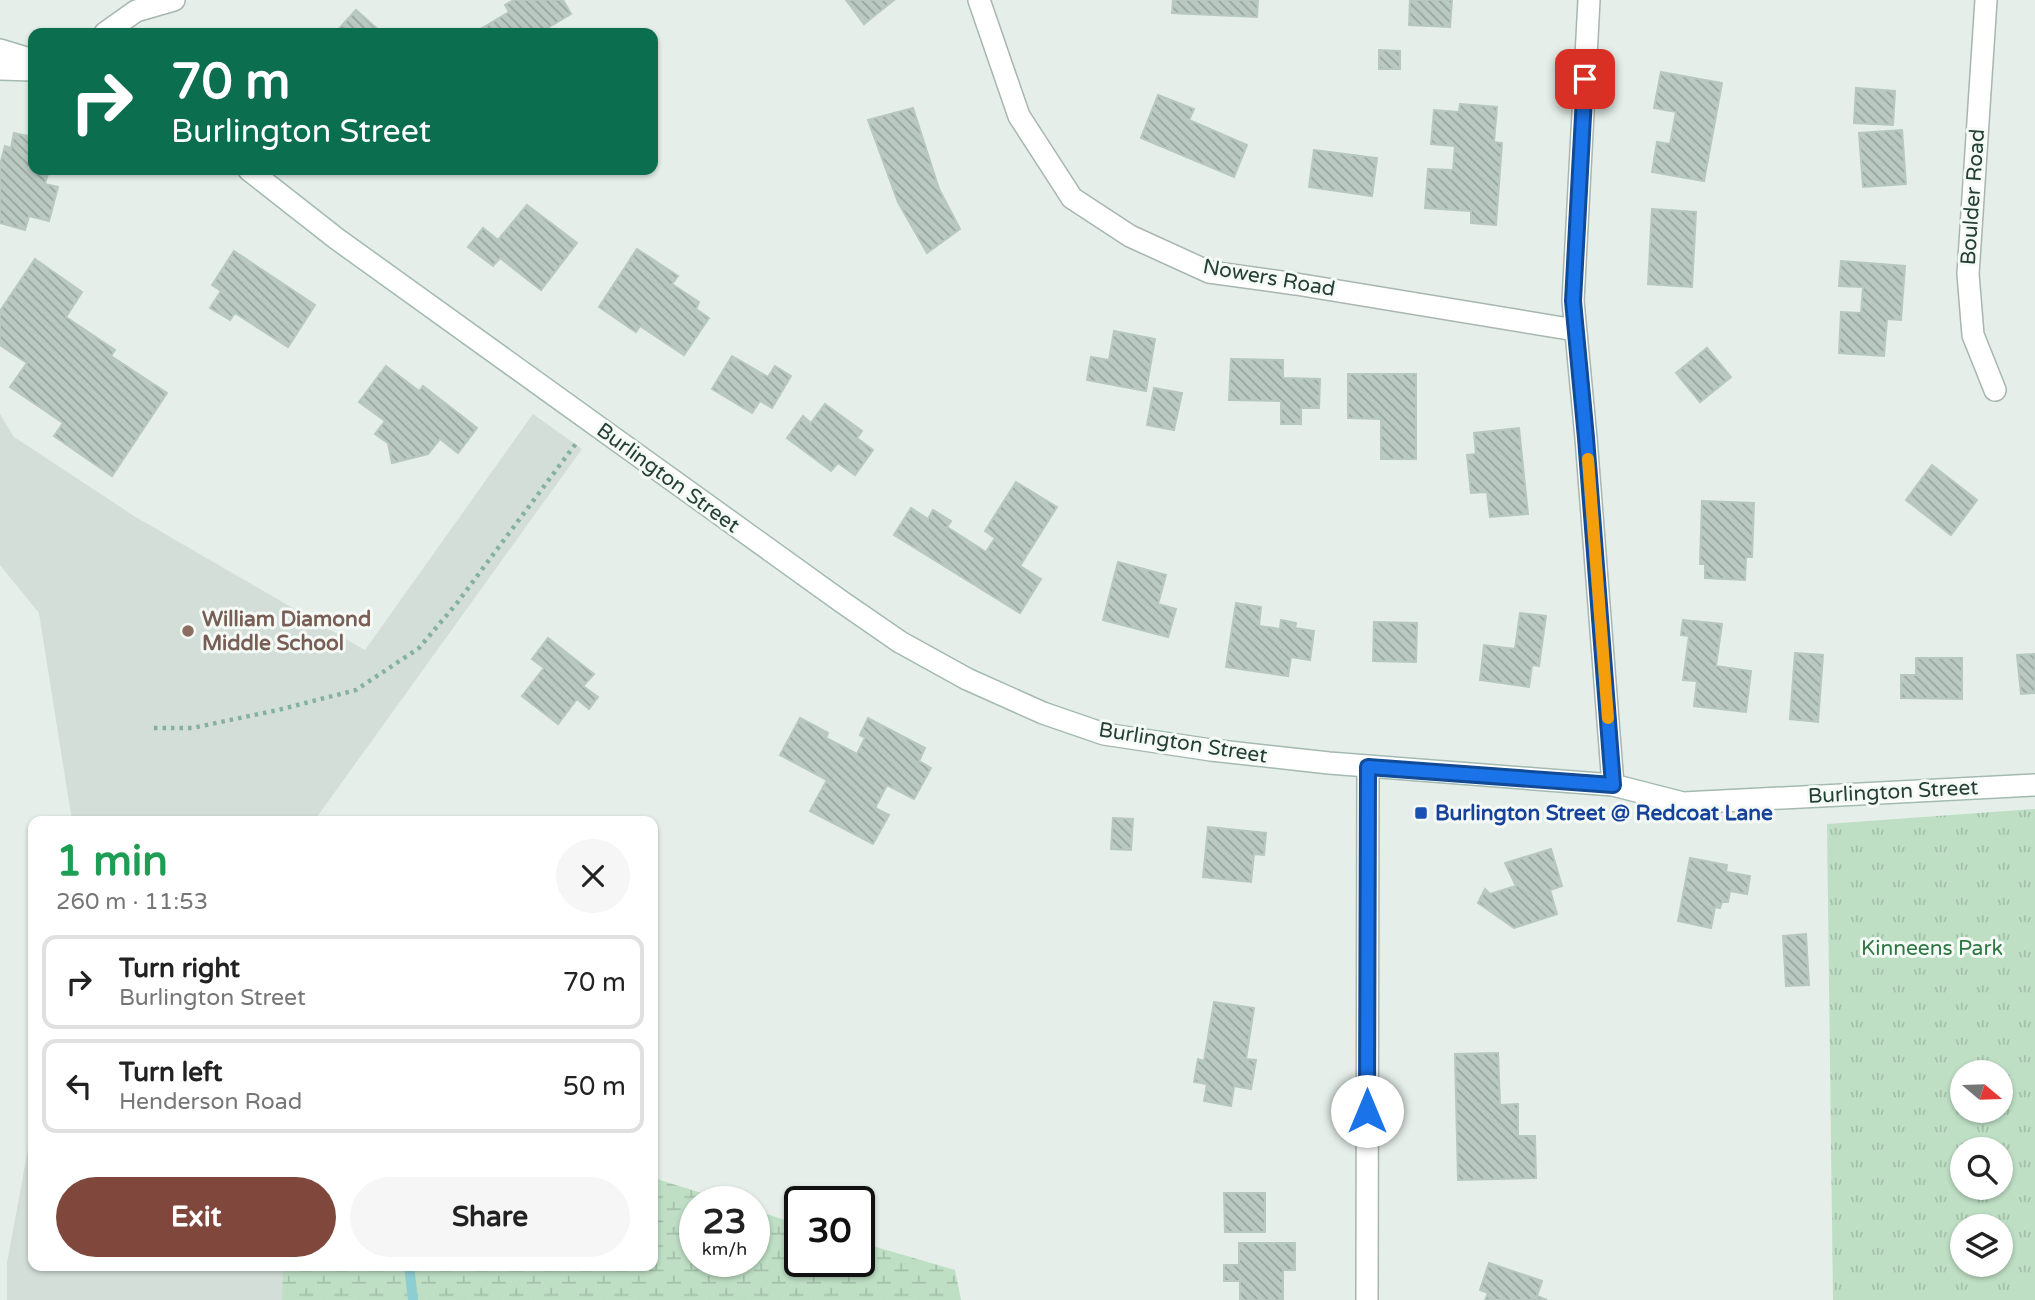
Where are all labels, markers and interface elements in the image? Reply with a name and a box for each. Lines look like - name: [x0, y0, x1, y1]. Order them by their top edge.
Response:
- pin: [1555, 49, 1615, 109]
- text: 70 m: [171, 53, 290, 112]
- icon: right: [56, 56, 147, 147]
- icon: arrive: [1566, 60, 1604, 98]
- text: Burlington Street: [171, 113, 431, 151]
- street label: Boulder Road: [1956, 128, 1990, 266]
- street label: Nowers Road: [1201, 254, 1337, 302]
- street label: Burlington Street: [592, 418, 744, 538]
- place label: William Diamond Middle School: [202, 607, 371, 656]
- marker: William Diamond Middle School: [180, 623, 196, 639]
- street label: Burlington Street: [1097, 717, 1269, 769]
- street label: Burlington Street: [1807, 775, 1979, 809]
- place label: Burlington Street @ Redcoat Lane: [1435, 801, 1773, 826]
- marker: Burlington Street @ Redcoat Lane: [1413, 805, 1429, 821]
- text: 1 min: [56, 836, 168, 887]
- button: close: [556, 839, 630, 913]
- text: 260 m · 11:53: [56, 888, 208, 916]
- park label: Kinneens Park: [1861, 936, 2003, 961]
- text: Turn right: [119, 953, 240, 984]
- icon: right: [60, 963, 98, 1001]
- text: 70 m: [563, 967, 626, 998]
- text: Burlington Street: [119, 984, 306, 1012]
- text: Turn left: [119, 1057, 222, 1088]
- north arrow: [1950, 1060, 2012, 1124]
- map controls: [1950, 1060, 2013, 1277]
- icon: left: [60, 1067, 98, 1105]
- text: 50 m: [563, 1071, 626, 1102]
- position arrow: [1330, 1074, 1404, 1148]
- text: Henderson Road: [119, 1088, 302, 1116]
- button: search: [1950, 1137, 2013, 1200]
- button: Exit: [56, 1177, 336, 1257]
- button: Share: [350, 1177, 630, 1257]
- speed limit sign: 30: [784, 1186, 875, 1277]
- text: 23: [703, 1201, 746, 1243]
- button: layers: [1950, 1214, 2013, 1277]
- text: km/h: [702, 1238, 747, 1260]

